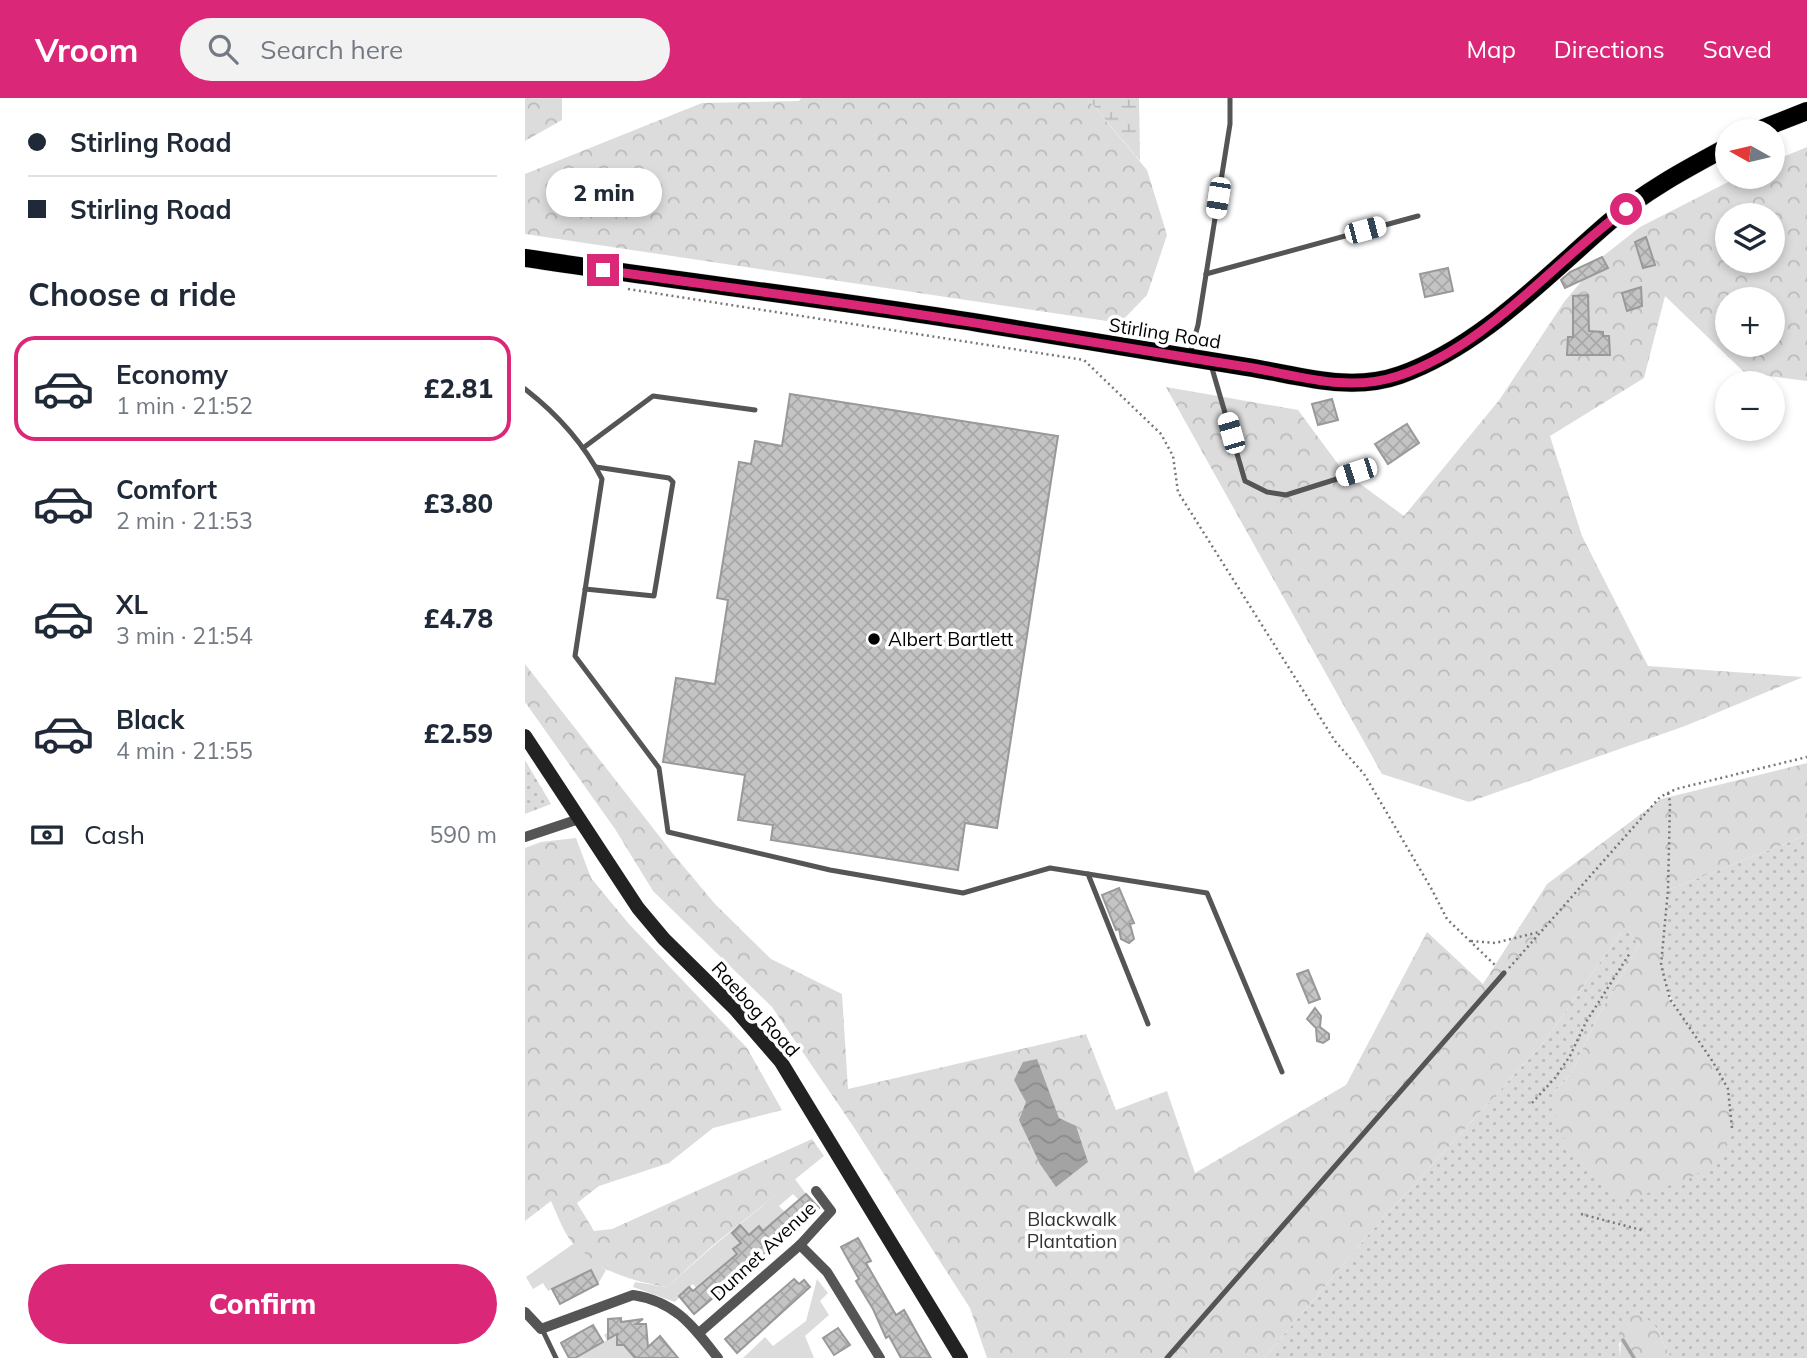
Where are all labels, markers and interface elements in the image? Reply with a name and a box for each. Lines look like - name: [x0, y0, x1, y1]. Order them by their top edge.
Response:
- search box: [180, 18, 670, 81]
- text: Vroom: [35, 29, 138, 70]
- icon: search: [204, 30, 242, 68]
- text: Search here: [260, 33, 403, 66]
- text: Map: [1466, 34, 1516, 64]
- text: Directions: [1554, 34, 1665, 64]
- text: Saved: [1703, 34, 1772, 64]
- north arrow: [1715, 119, 1785, 189]
- map controls: [1715, 119, 1785, 441]
- text: Stirling Road: [70, 126, 232, 159]
- callout: 2 min: [545, 169, 661, 218]
- car: [1205, 176, 1232, 220]
- text: 2 min: [573, 178, 635, 207]
- text: Stirling Road: [70, 193, 232, 226]
- route start: [1610, 193, 1642, 225]
- button: layers: [1715, 203, 1785, 273]
- car: [1342, 214, 1389, 246]
- route end: [587, 254, 619, 286]
- text: Choose a ride: [28, 274, 236, 314]
- button: +: [1715, 287, 1785, 357]
- street label: Stirling Road: [1107, 312, 1223, 354]
- icon: car: [32, 357, 95, 420]
- text: Economy: [116, 358, 228, 391]
- button: −: [1715, 371, 1785, 441]
- text: £2.81: [424, 372, 493, 405]
- text: 1 min · 21:52: [116, 391, 253, 420]
- car: [1216, 410, 1247, 456]
- car: [1333, 456, 1380, 488]
- icon: car: [32, 472, 95, 535]
- text: Comfort: [116, 473, 217, 506]
- text: £3.80: [424, 487, 493, 520]
- text: 2 min · 21:53: [116, 506, 253, 535]
- icon: car: [32, 587, 95, 650]
- text: XL: [116, 588, 148, 621]
- text: £4.78: [424, 602, 493, 635]
- text: 3 min · 21:54: [116, 621, 253, 650]
- place label: Albert Bartlett: [888, 627, 1014, 651]
- marker: Albert Bartlett: [866, 631, 882, 647]
- icon: car: [32, 702, 95, 765]
- text: Black: [116, 703, 184, 736]
- text: £2.59: [424, 717, 493, 750]
- text: 4 min · 21:55: [116, 736, 253, 765]
- icon: cash: [28, 816, 66, 854]
- text: Cash: [84, 818, 145, 851]
- text: 590 m: [429, 820, 497, 849]
- street label: Raebog Road: [707, 956, 805, 1062]
- street label: Dunnet Avenue: [705, 1196, 821, 1306]
- park label: Blackwalk Plantation: [1027, 1207, 1117, 1253]
- button: Confirm: [28, 1264, 497, 1344]

